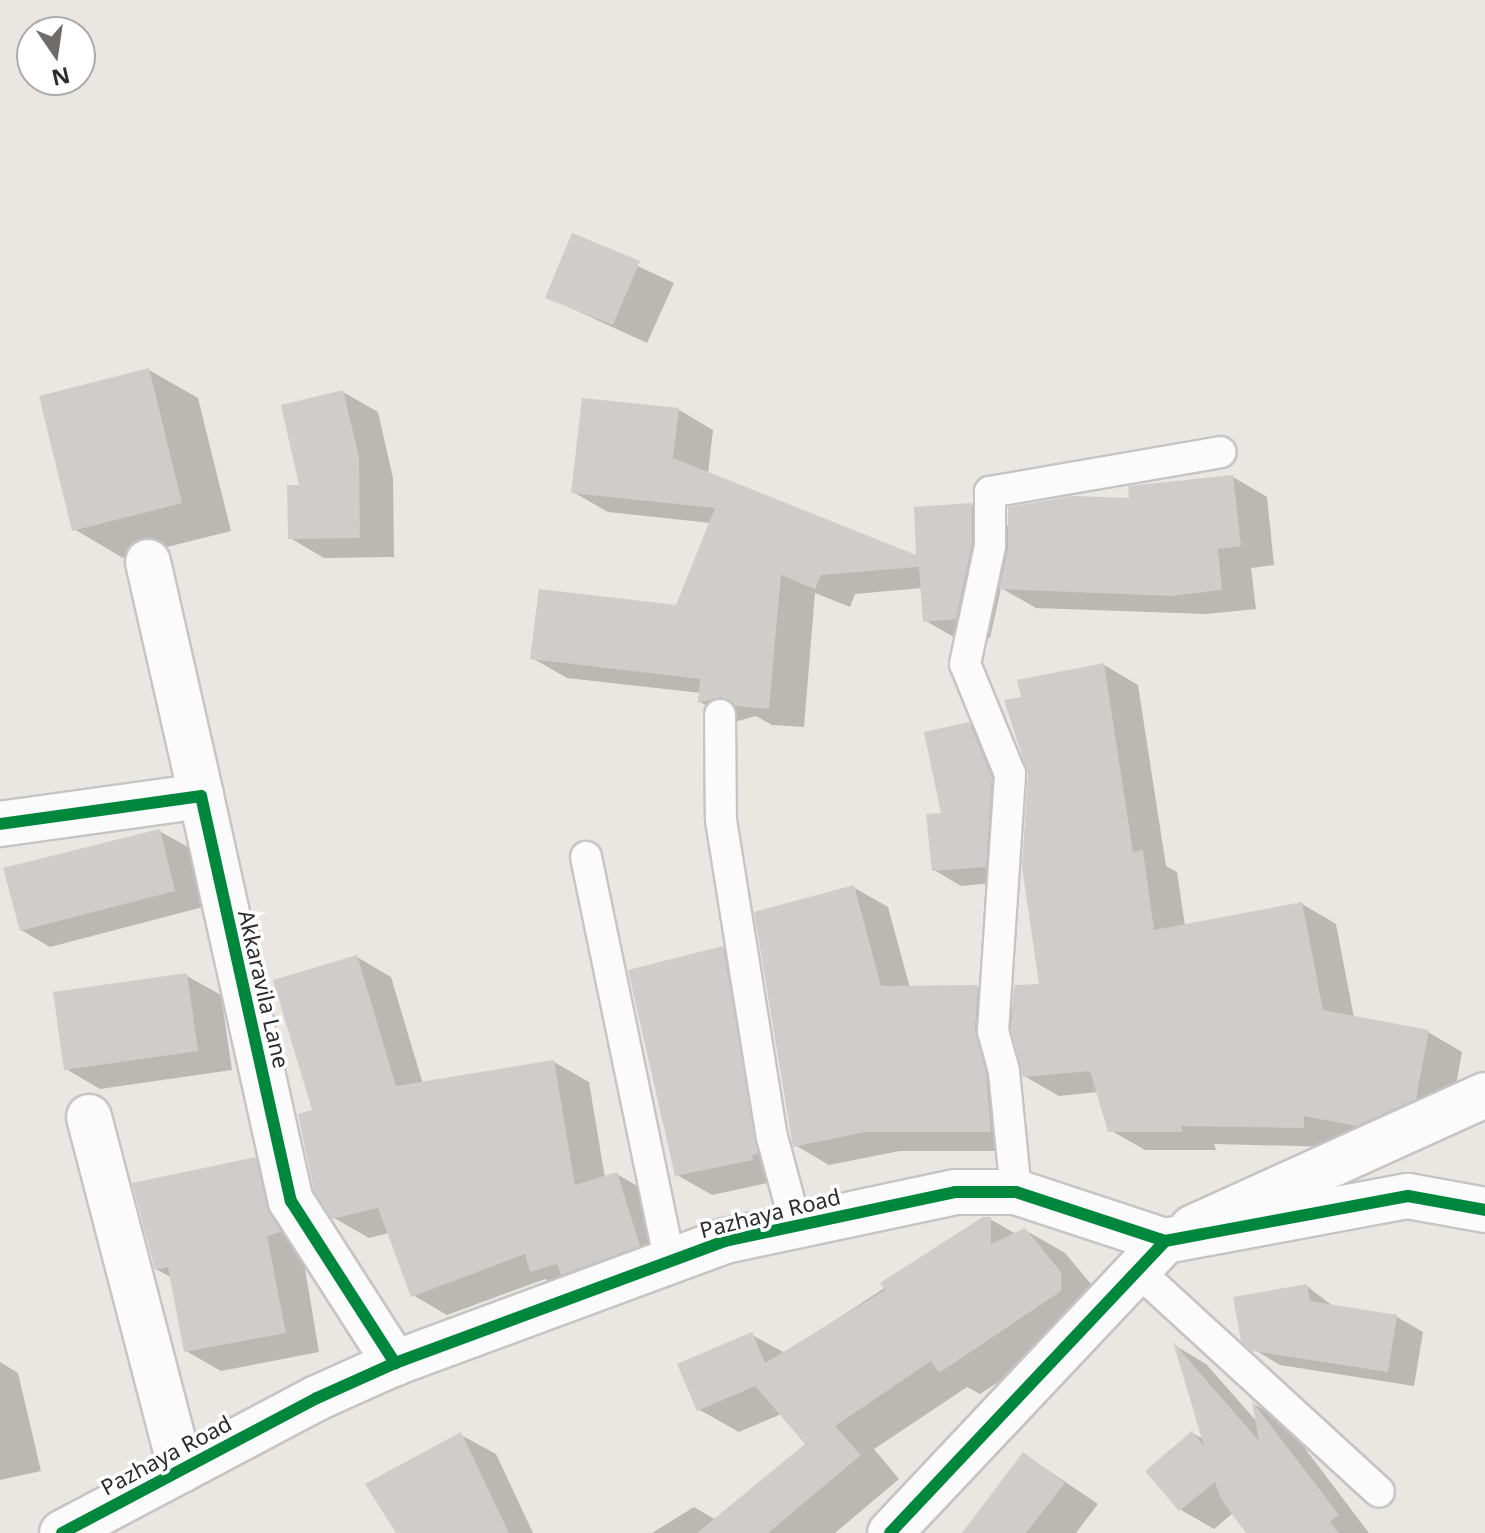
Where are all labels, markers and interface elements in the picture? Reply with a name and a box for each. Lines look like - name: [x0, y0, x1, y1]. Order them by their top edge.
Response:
- north arrow: [16, 16, 96, 96]
- text: N: [49, 61, 73, 94]
- street label: Akkaravila Lane: [233, 907, 295, 1071]
- street label: Pazhaya Road: [697, 1183, 843, 1243]
- street label: Pazhaya Road: [96, 1410, 236, 1500]

